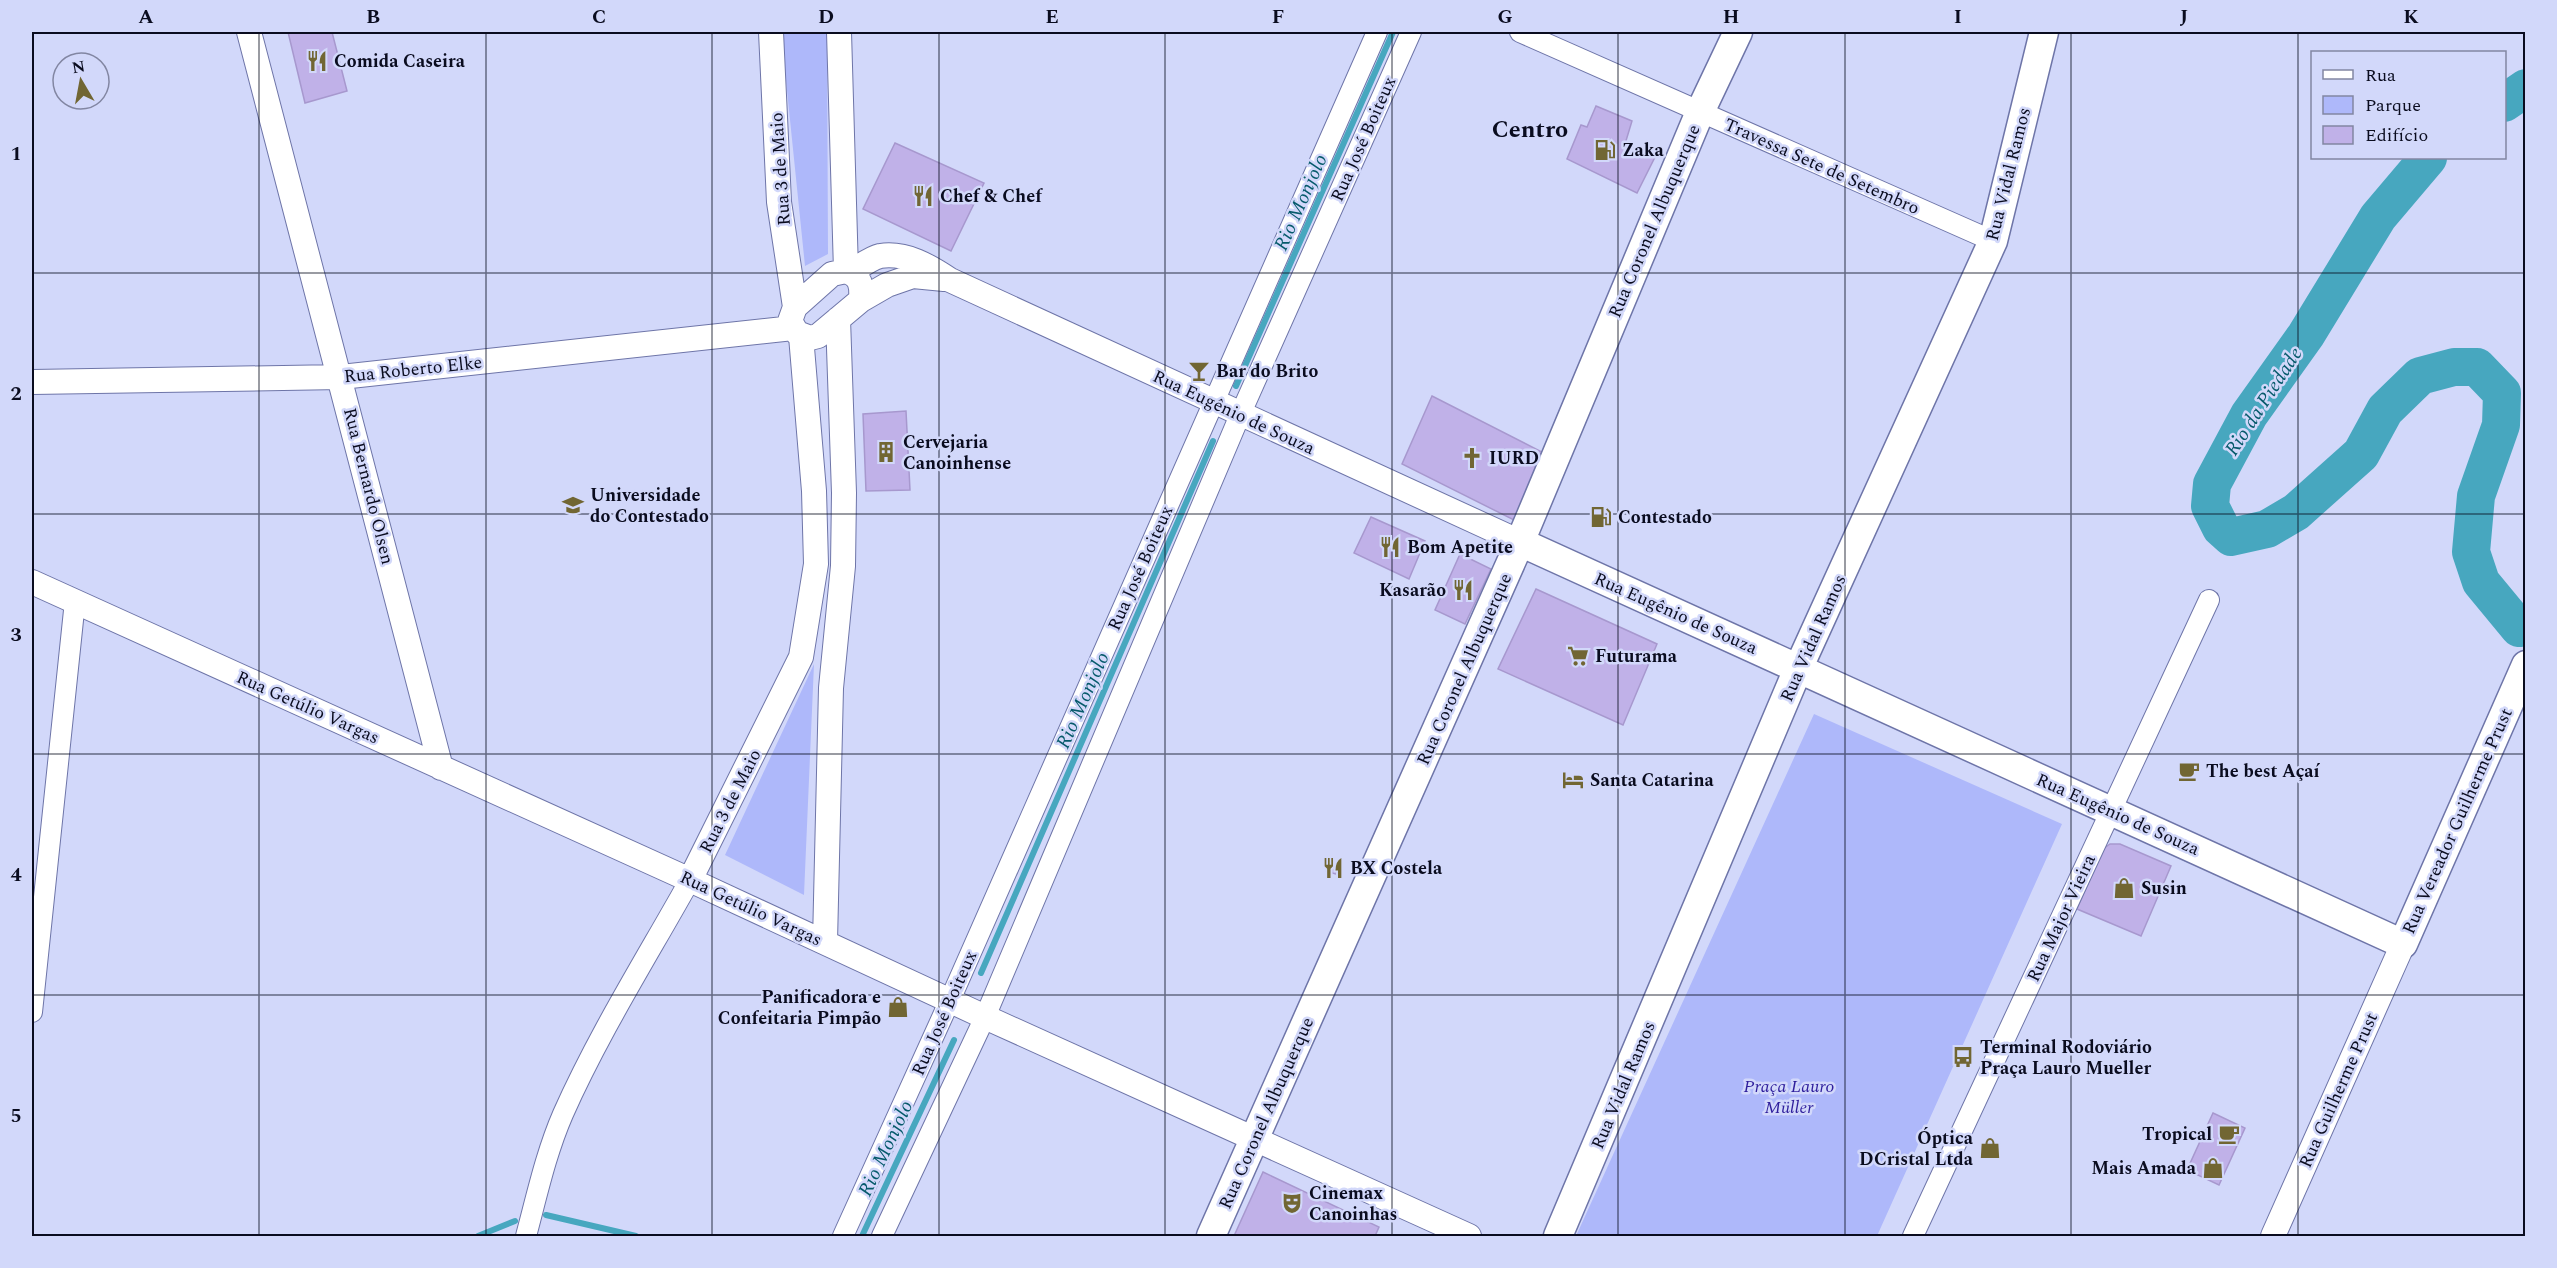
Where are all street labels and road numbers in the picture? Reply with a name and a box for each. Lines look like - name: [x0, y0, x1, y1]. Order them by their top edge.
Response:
- street label: Rua José Boiteux: [1324, 72, 1403, 206]
- street label: Rua Vidal Ramos: [1979, 105, 2038, 244]
- street label: Rua 3 de Maio: [763, 111, 798, 227]
- street label: Travessa Sete de Setembro: [1720, 111, 1924, 222]
- street label: Rua Coronel Albuquerque: [1601, 120, 1707, 322]
- street label: Rua Roberto Elke: [343, 349, 484, 390]
- street label: Rua Eugênio de Souza: [1148, 363, 1320, 462]
- street label: Rua Bernardo Olsen: [336, 405, 401, 567]
- street label: Rua José Boiteux: [1101, 501, 1180, 635]
- street label: Rua Eugênio de Souza: [1590, 565, 1762, 662]
- street label: Rua Coronel Albuquerque: [1410, 569, 1519, 770]
- street label: Rua Vidal Ramos: [1773, 570, 1854, 706]
- street label: Rua Getúlio Vargas: [232, 664, 384, 751]
- street label: Rua Vereador Guilherme Prust: [2395, 704, 2520, 939]
- street label: Rua 3 de Maio: [693, 745, 768, 858]
- street label: Rua Eugênio de Souza: [2032, 766, 2204, 863]
- street label: Rua Major Vieira: [2020, 850, 2103, 986]
- street label: Rua Getúlio Vargas: [675, 864, 826, 953]
- street label: Rua José Boiteux: [905, 946, 984, 1080]
- street label: Rua Guilherme Prust: [2292, 1008, 2385, 1172]
- street label: Rua Coronel Albuquerque: [1212, 1013, 1321, 1214]
- street label: Rua Vidal Ramos: [1584, 1017, 1663, 1153]

